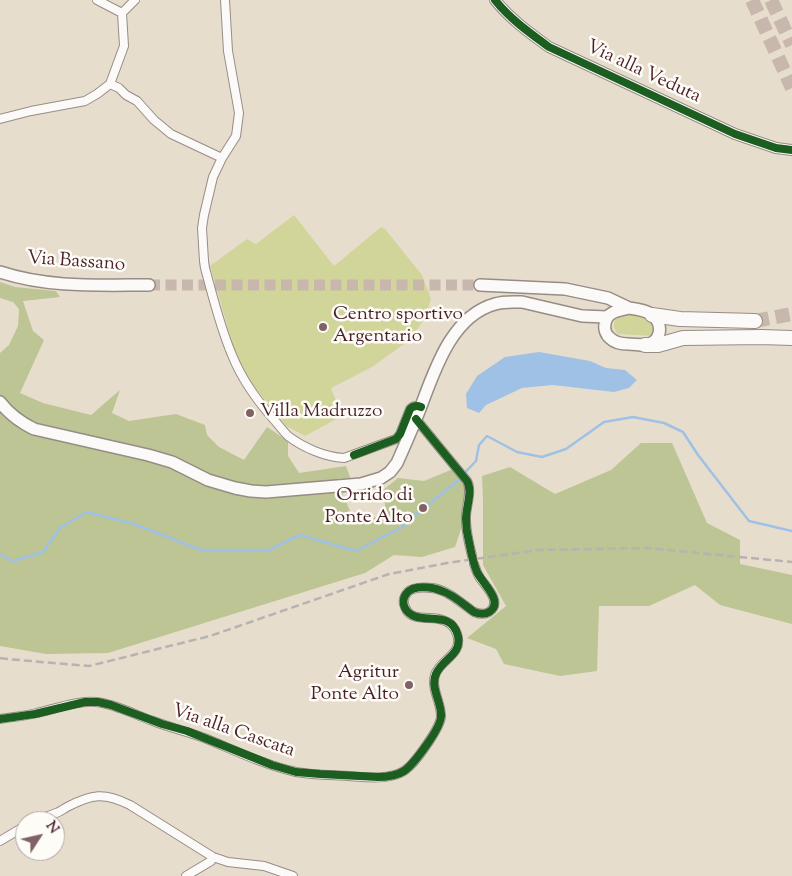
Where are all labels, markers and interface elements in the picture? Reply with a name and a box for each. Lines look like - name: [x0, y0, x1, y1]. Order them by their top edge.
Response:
- street label: Via alla Veduta: [582, 37, 704, 109]
- street label: Via Bassano: [26, 248, 126, 278]
- place label: Centro sportivo Argentario: [333, 305, 463, 349]
- marker: Centro sportivo Argentario: [317, 321, 329, 333]
- place label: Villa Madruzzo: [260, 402, 382, 424]
- marker: Villa Madruzzo: [244, 407, 256, 419]
- place label: Orrido di Ponte Alto: [325, 486, 413, 530]
- marker: Orrido di Ponte Alto: [417, 502, 429, 514]
- place label: Agritur Ponte Alto: [311, 663, 399, 707]
- marker: Agritur Ponte Alto: [403, 679, 415, 691]
- street label: Via alla Cascata: [169, 700, 297, 764]
- north arrow: [15, 811, 65, 861]
- text: N: [40, 818, 63, 838]

